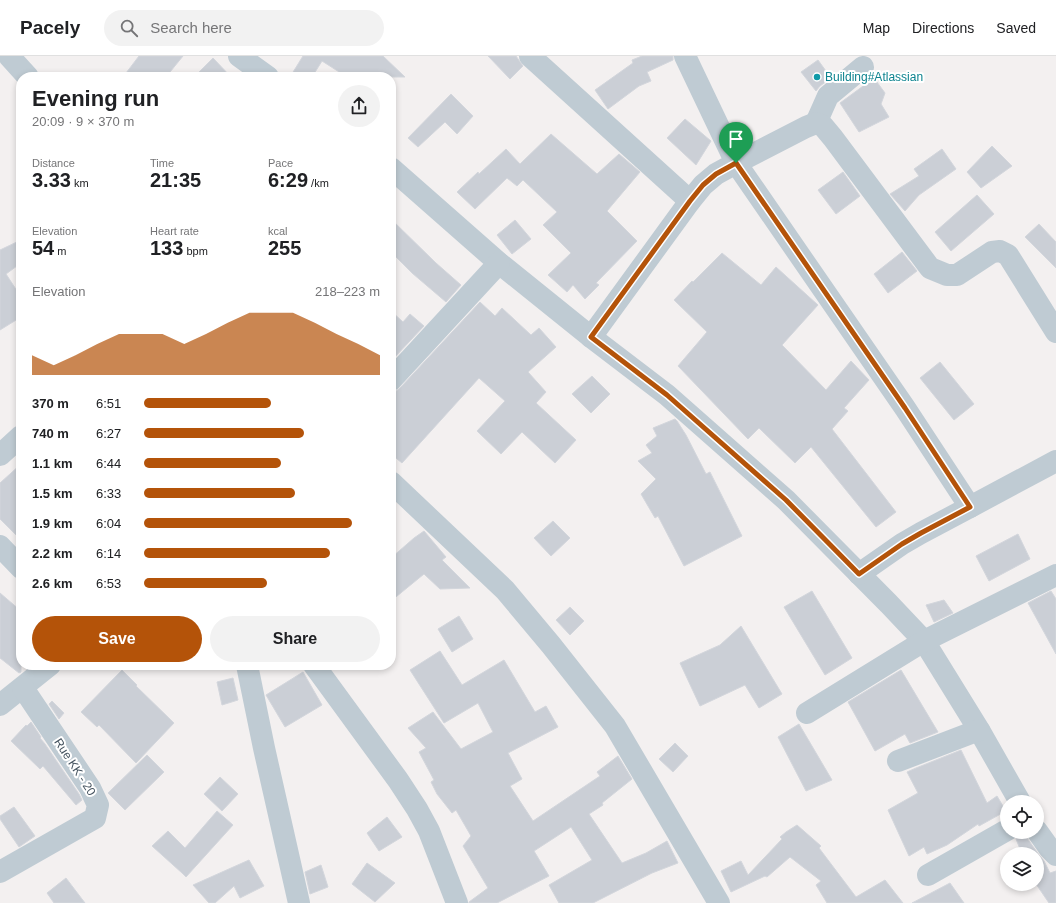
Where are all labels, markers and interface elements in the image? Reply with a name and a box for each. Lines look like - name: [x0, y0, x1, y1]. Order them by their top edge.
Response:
- search box: [104, 10, 384, 46]
- text: Pacely: [20, 17, 80, 38]
- icon: search: [118, 17, 140, 39]
- text: Search here: [150, 19, 232, 36]
- text: Map: [863, 20, 890, 36]
- text: Directions: [912, 20, 974, 36]
- text: Saved: [996, 20, 1036, 36]
- place label: Building#Atlassian: [825, 70, 923, 84]
- marker: Building#Atlassian: [812, 72, 822, 82]
- button: share: [338, 85, 380, 127]
- text: Evening run: [32, 86, 159, 111]
- text: 20:09 · 9 × 370 m: [32, 114, 134, 129]
- pin: [719, 122, 753, 163]
- icon: arrive: [725, 128, 747, 150]
- text: Distance: [32, 157, 75, 169]
- text: Time: [150, 157, 174, 169]
- text: Pace: [268, 157, 293, 169]
- text: 3.33: [32, 169, 71, 191]
- text: 21:35: [150, 169, 201, 191]
- text: 6:29: [268, 169, 308, 191]
- text: km: [71, 177, 89, 189]
- text: /km: [308, 177, 329, 189]
- text: Elevation: [32, 225, 77, 237]
- text: Heart rate: [150, 225, 199, 237]
- text: kcal: [268, 225, 288, 237]
- text: 54: [32, 237, 54, 259]
- text: 133: [150, 237, 183, 259]
- text: 255: [268, 237, 301, 259]
- text: m: [54, 245, 66, 257]
- text: bpm: [183, 245, 208, 257]
- text: Elevation: [32, 284, 85, 299]
- text: 218–223 m: [315, 284, 380, 299]
- text: 370 m: [32, 396, 69, 411]
- text: 6:51: [96, 396, 121, 411]
- text: 740 m: [32, 426, 69, 441]
- text: 6:27: [96, 426, 121, 441]
- text: 1.1 km: [32, 456, 72, 471]
- text: 6:44: [96, 456, 121, 471]
- text: 1.5 km: [32, 486, 72, 501]
- text: 6:33: [96, 486, 121, 501]
- text: 1.9 km: [32, 516, 72, 531]
- text: 6:04: [96, 516, 121, 531]
- text: 2.2 km: [32, 546, 72, 561]
- text: 6:14: [96, 546, 121, 561]
- text: 2.6 km: [32, 576, 72, 591]
- text: 6:53: [96, 576, 121, 591]
- button: Save: [32, 616, 202, 662]
- button: Share: [210, 616, 380, 662]
- street label: Rue KK - 20: [51, 736, 99, 798]
- map controls: [1000, 795, 1044, 891]
- button: locate: [1000, 795, 1044, 839]
- button: layers: [1000, 847, 1044, 891]

